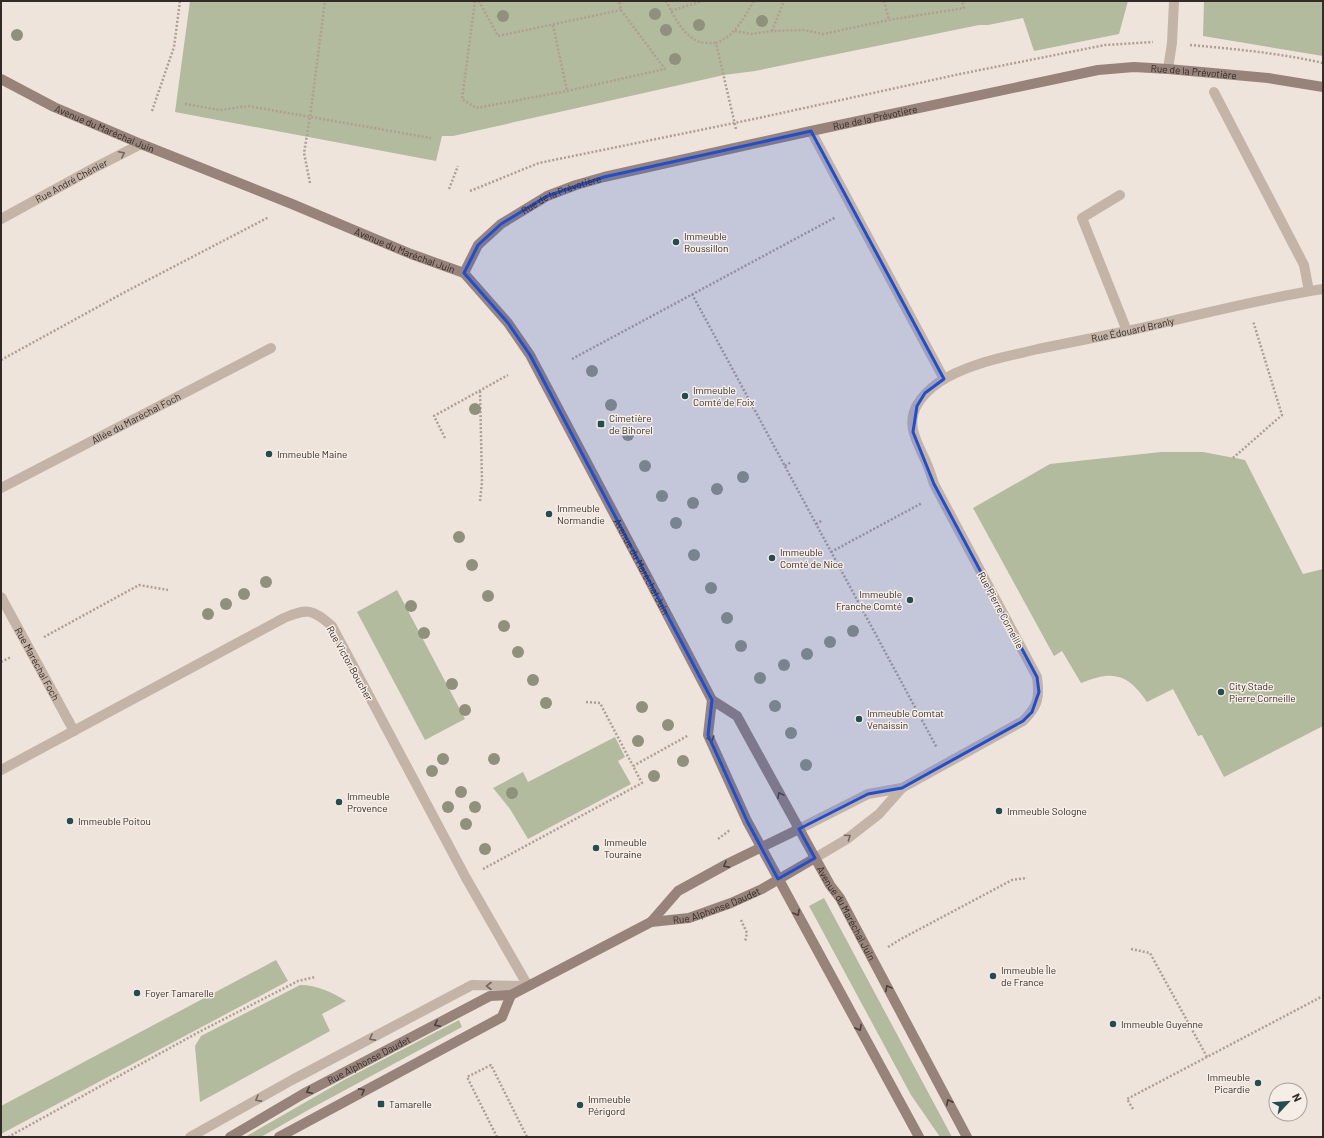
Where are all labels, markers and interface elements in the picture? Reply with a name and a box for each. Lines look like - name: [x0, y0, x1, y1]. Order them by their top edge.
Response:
- street label: Rue de la Prévotière: [1150, 62, 1237, 81]
- street label: Avenue du Maréchal Juin: [53, 102, 156, 155]
- street label: Rue de la Prévotière: [832, 103, 919, 132]
- one-way arrow: [117, 151, 125, 159]
- street label: Rue André Chénier: [33, 156, 110, 205]
- street label: Rue de la Prévotière: [519, 172, 602, 216]
- street label: Avenue du Maréchal Juin: [353, 225, 457, 275]
- place label: Immeuble Roussillon: [684, 230, 728, 254]
- marker: Immeuble Roussillon: [671, 237, 681, 247]
- street label: Rue Édouard Branly: [1090, 314, 1176, 344]
- place label: Immeuble Comté de Foix: [693, 384, 755, 408]
- street label: Allée du Maréchal Foch: [89, 390, 183, 446]
- marker: Immeuble Comté de Foix: [680, 391, 690, 401]
- place label: Cimetière de Bihorel: [609, 412, 653, 436]
- marker: Cimetière de Bihorel: [596, 419, 606, 429]
- place label: Immeuble Maine: [277, 448, 347, 460]
- marker: Immeuble Maine: [264, 449, 274, 459]
- place label: Immeuble Normandie: [557, 502, 605, 526]
- marker: Immeuble Normandie: [544, 509, 554, 519]
- street label: Avenue du Maréchal Juin: [612, 516, 672, 617]
- place label: Immeuble Comté de Nice: [780, 546, 843, 570]
- marker: Immeuble Comté de Nice: [767, 553, 777, 563]
- street label: Rue Pierre Corneille: [976, 569, 1026, 651]
- place label: Immeuble Franche Comté: [836, 588, 902, 612]
- marker: Immeuble Franche Comté: [905, 595, 915, 605]
- street label: Rue Victor Boucher: [324, 624, 376, 703]
- street label: Rue Maréchal Foch: [13, 625, 62, 702]
- place label: City Stade Pierre Corneille: [1229, 680, 1296, 704]
- marker: City Stade Pierre Corneille: [1216, 687, 1226, 697]
- place label: Immeuble Comtat Venaissin: [867, 707, 944, 731]
- marker: Immeuble Comtat Venaissin: [854, 714, 864, 724]
- one-way arrow: [706, 735, 715, 742]
- place label: Immeuble Provence: [347, 790, 390, 814]
- one-way arrow: [777, 792, 784, 799]
- marker: Immeuble Provence: [334, 797, 344, 807]
- place label: Immeuble Sologne: [1007, 805, 1087, 817]
- marker: Immeuble Sologne: [994, 806, 1004, 816]
- place label: Immeuble Poitou: [78, 815, 151, 827]
- marker: Immeuble Poitou: [65, 816, 75, 826]
- one-way arrow: [844, 834, 851, 842]
- place label: Immeuble Touraine: [604, 836, 647, 860]
- marker: Immeuble Touraine: [591, 843, 601, 853]
- one-way arrow: [722, 860, 730, 868]
- street label: Avenue du Maréchal Juin: [815, 864, 878, 962]
- street label: Rue Alphonse Daudet: [672, 885, 762, 926]
- one-way arrow: [792, 909, 800, 917]
- place label: Immeuble Île de France: [1001, 964, 1056, 988]
- marker: Immeuble Île de France: [988, 971, 998, 981]
- one-way arrow: [486, 982, 492, 990]
- one-way arrow: [886, 984, 893, 992]
- place label: Foyer Tamarelle: [145, 987, 214, 999]
- marker: Foyer Tamarelle: [132, 988, 142, 998]
- place label: Immeuble Guyenne: [1121, 1018, 1203, 1030]
- marker: Immeuble Guyenne: [1108, 1019, 1118, 1029]
- one-way arrow: [434, 1020, 441, 1027]
- one-way arrow: [855, 1023, 862, 1031]
- street label: Rue Alphonse Daudet: [325, 1033, 413, 1086]
- one-way arrow: [369, 1033, 376, 1040]
- place label: Immeuble Picardie: [1207, 1071, 1250, 1095]
- marker: Immeuble Picardie: [1253, 1078, 1263, 1088]
- north arrow: [1268, 1082, 1308, 1122]
- one-way arrow: [306, 1086, 313, 1093]
- one-way arrow: [358, 1089, 366, 1096]
- text: N: [1290, 1091, 1305, 1104]
- place label: Immeuble Périgord: [588, 1093, 631, 1117]
- one-way arrow: [255, 1095, 262, 1102]
- place label: Tamarelle: [389, 1098, 432, 1110]
- marker: Tamarelle: [376, 1099, 386, 1109]
- one-way arrow: [946, 1099, 954, 1107]
- marker: Immeuble Périgord: [575, 1100, 585, 1110]

